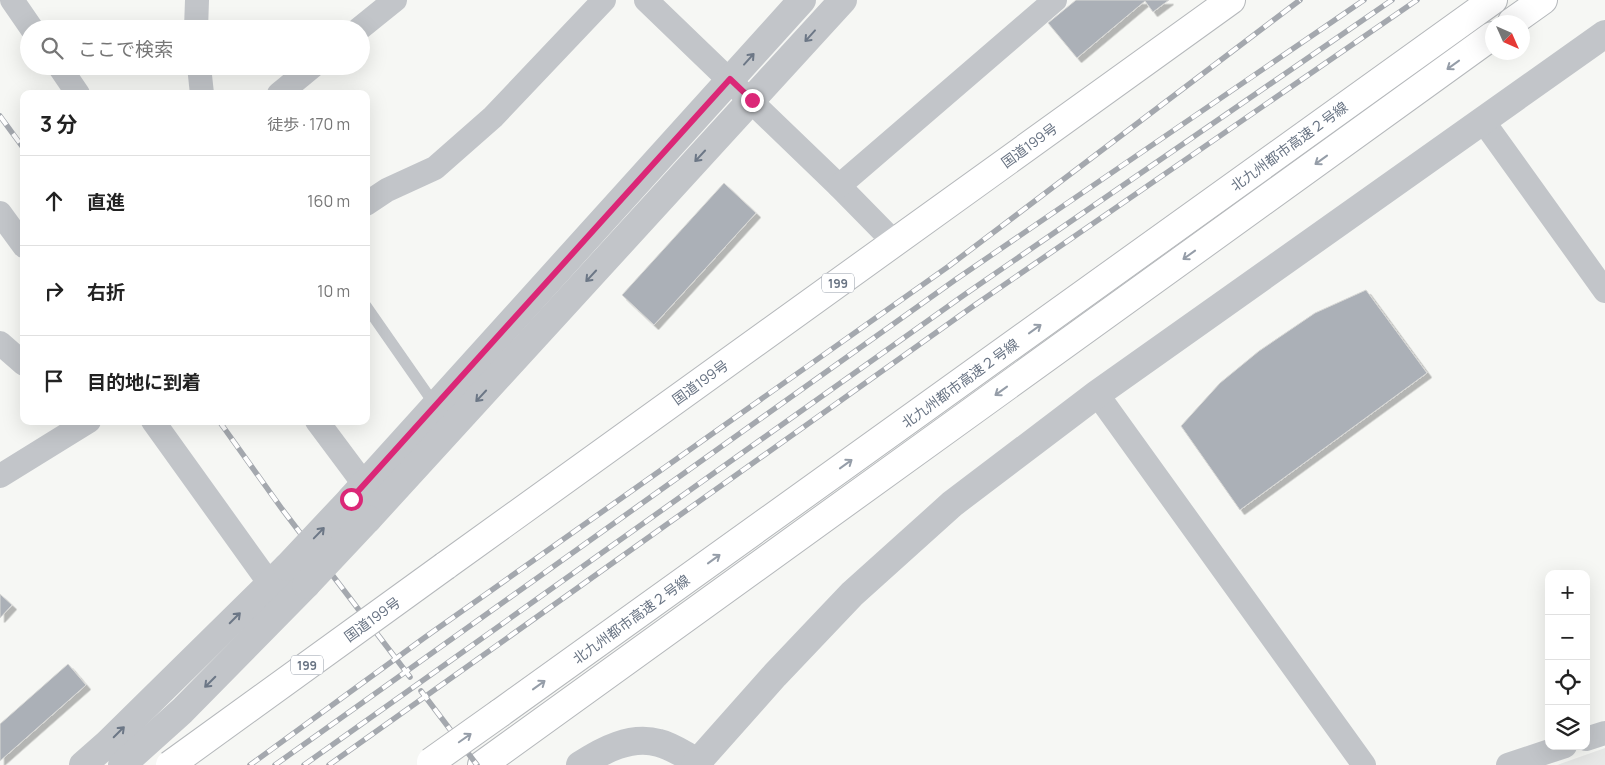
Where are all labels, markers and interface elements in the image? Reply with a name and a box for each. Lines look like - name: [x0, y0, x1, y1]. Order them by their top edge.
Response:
- north arrow: [1485, 15, 1530, 60]
- search box: [20, 20, 370, 75]
- one-way arrow: [804, 30, 816, 43]
- icon: search: [38, 34, 66, 62]
- text: ここで検索: [78, 36, 173, 62]
- one-way arrow: [743, 52, 755, 65]
- one-way arrow: [1446, 60, 1460, 70]
- route end: [741, 89, 764, 112]
- street label: 北九州都市高速２号線: [1227, 97, 1351, 195]
- text: 3 分: [40, 110, 77, 138]
- text: 徒歩 · 170 m: [267, 113, 350, 135]
- street label: 国道199号: [997, 118, 1061, 172]
- one-way arrow: [694, 150, 706, 163]
- one-way arrow: [1314, 155, 1328, 165]
- icon: ahead: [40, 187, 68, 215]
- text: 直進: [87, 189, 125, 215]
- text: 160 m: [307, 190, 350, 212]
- one-way arrow: [1182, 250, 1196, 260]
- one-way arrow: [585, 270, 597, 283]
- road number: 199: [822, 274, 854, 292]
- icon: right: [40, 277, 68, 305]
- text: 右折: [87, 279, 125, 305]
- text: 10 m: [317, 280, 350, 302]
- one-way arrow: [1028, 324, 1042, 334]
- street label: 北九州都市高速２号線: [898, 334, 1022, 432]
- street label: 国道199号: [668, 355, 732, 409]
- icon: arrive: [40, 367, 68, 395]
- text: 目的地に到着: [87, 369, 201, 395]
- one-way arrow: [994, 386, 1008, 396]
- one-way arrow: [475, 389, 487, 402]
- one-way arrow: [839, 459, 852, 470]
- route start: [340, 488, 363, 511]
- one-way arrow: [313, 526, 325, 539]
- one-way arrow: [707, 554, 721, 564]
- street label: 北九州都市高速２号線: [569, 570, 693, 668]
- map controls: [1545, 570, 1590, 750]
- button: +: [1545, 570, 1590, 615]
- street label: 国道199号: [340, 592, 404, 646]
- one-way arrow: [228, 612, 241, 624]
- button: −: [1545, 615, 1590, 660]
- road number: 199: [291, 656, 323, 674]
- button: locate: [1545, 660, 1590, 705]
- one-way arrow: [204, 676, 216, 688]
- one-way arrow: [532, 680, 546, 690]
- button: layers: [1545, 705, 1590, 750]
- one-way arrow: [113, 726, 125, 738]
- one-way arrow: [458, 733, 472, 743]

